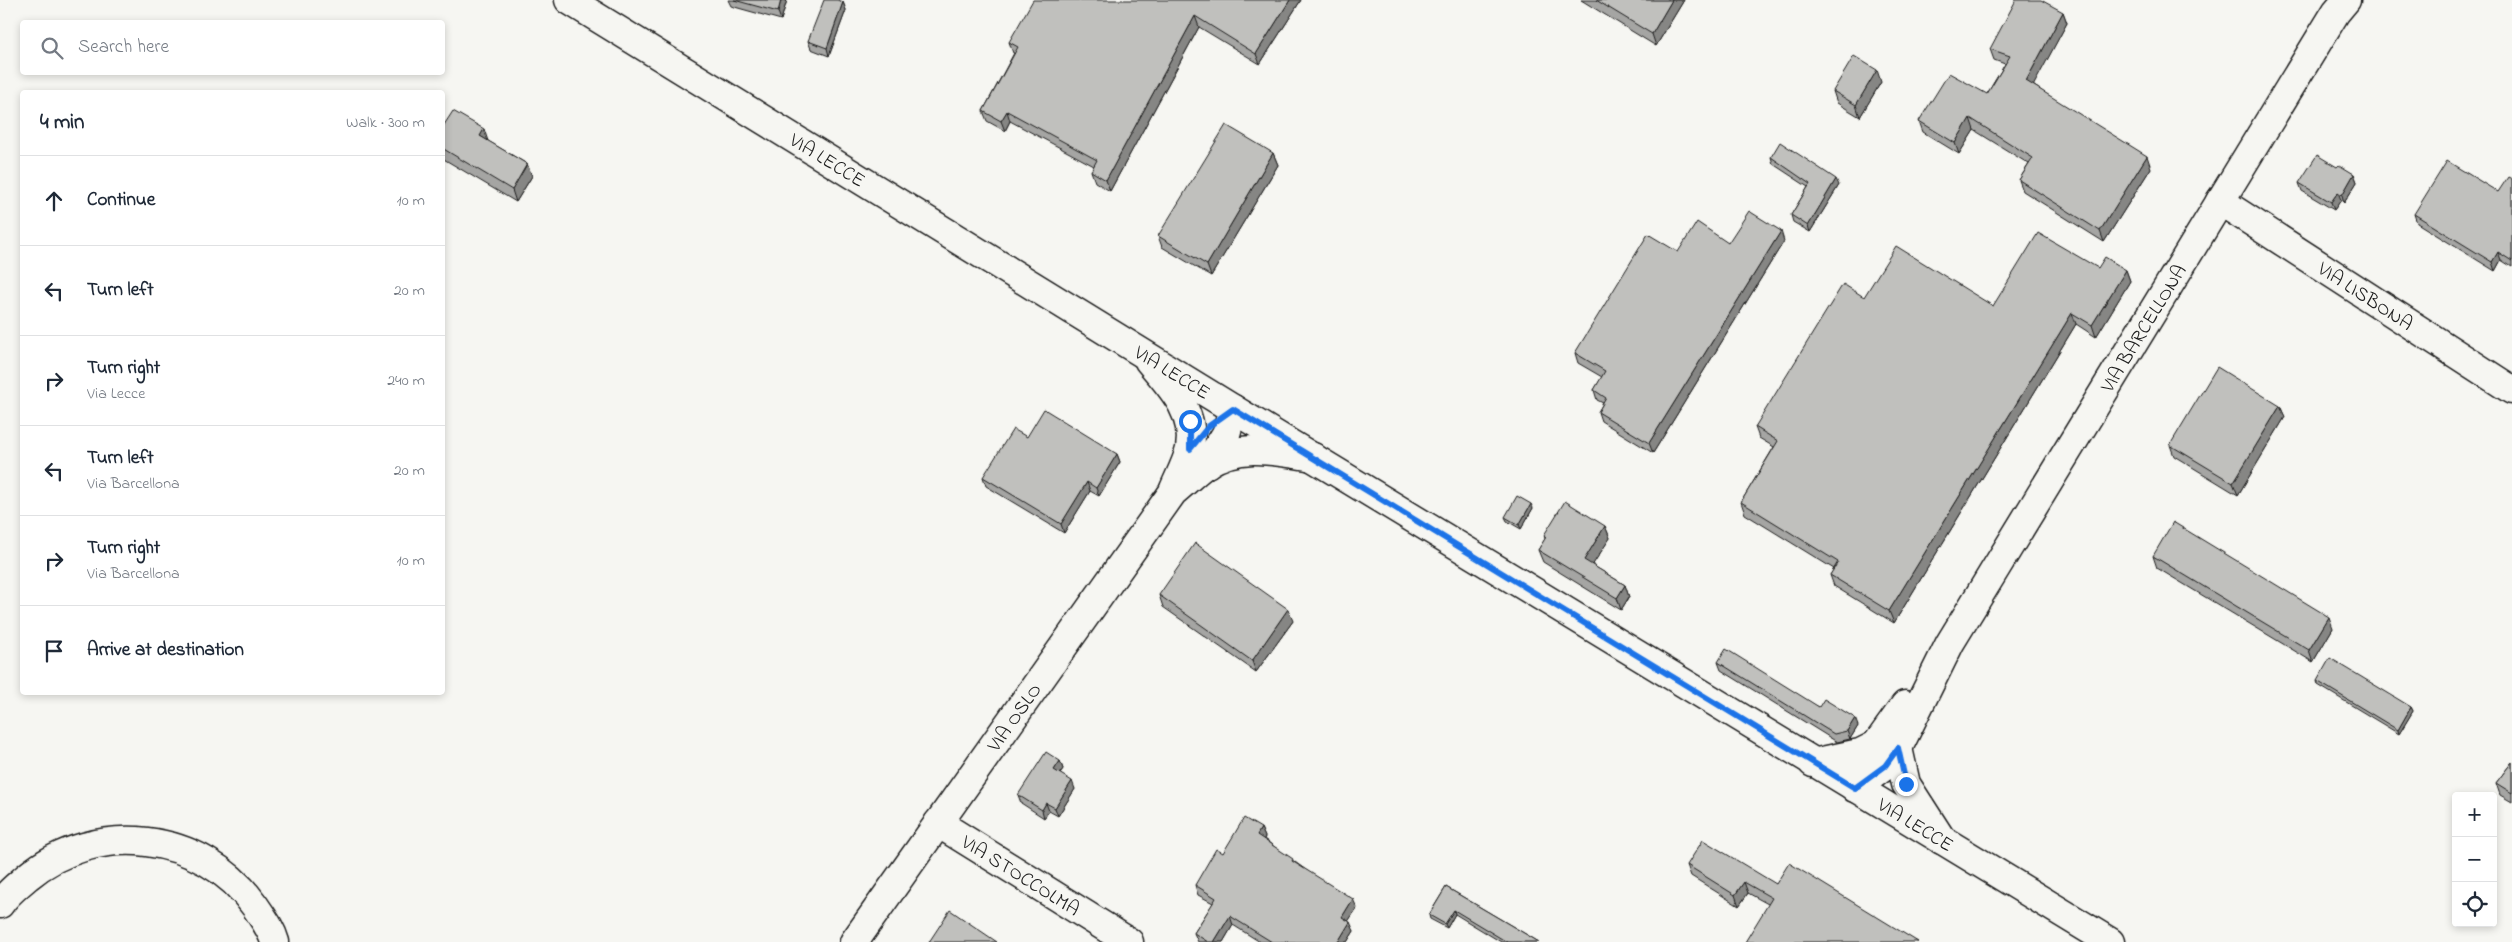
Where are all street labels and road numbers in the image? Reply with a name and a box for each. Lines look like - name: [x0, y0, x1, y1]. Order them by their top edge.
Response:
- street label: VIA LECCE: [782, 127, 870, 196]
- street label: VIA LISBONA: [2310, 255, 2418, 339]
- street label: VIA BARCELLONA: [2094, 260, 2195, 400]
- street label: VIA LECCE: [1127, 339, 1215, 408]
- street label: VIA OSLO: [981, 678, 1050, 759]
- street label: VIA LECCE: [1870, 791, 1958, 861]
- street label: VIA STOCCOLMA: [954, 828, 1085, 925]

